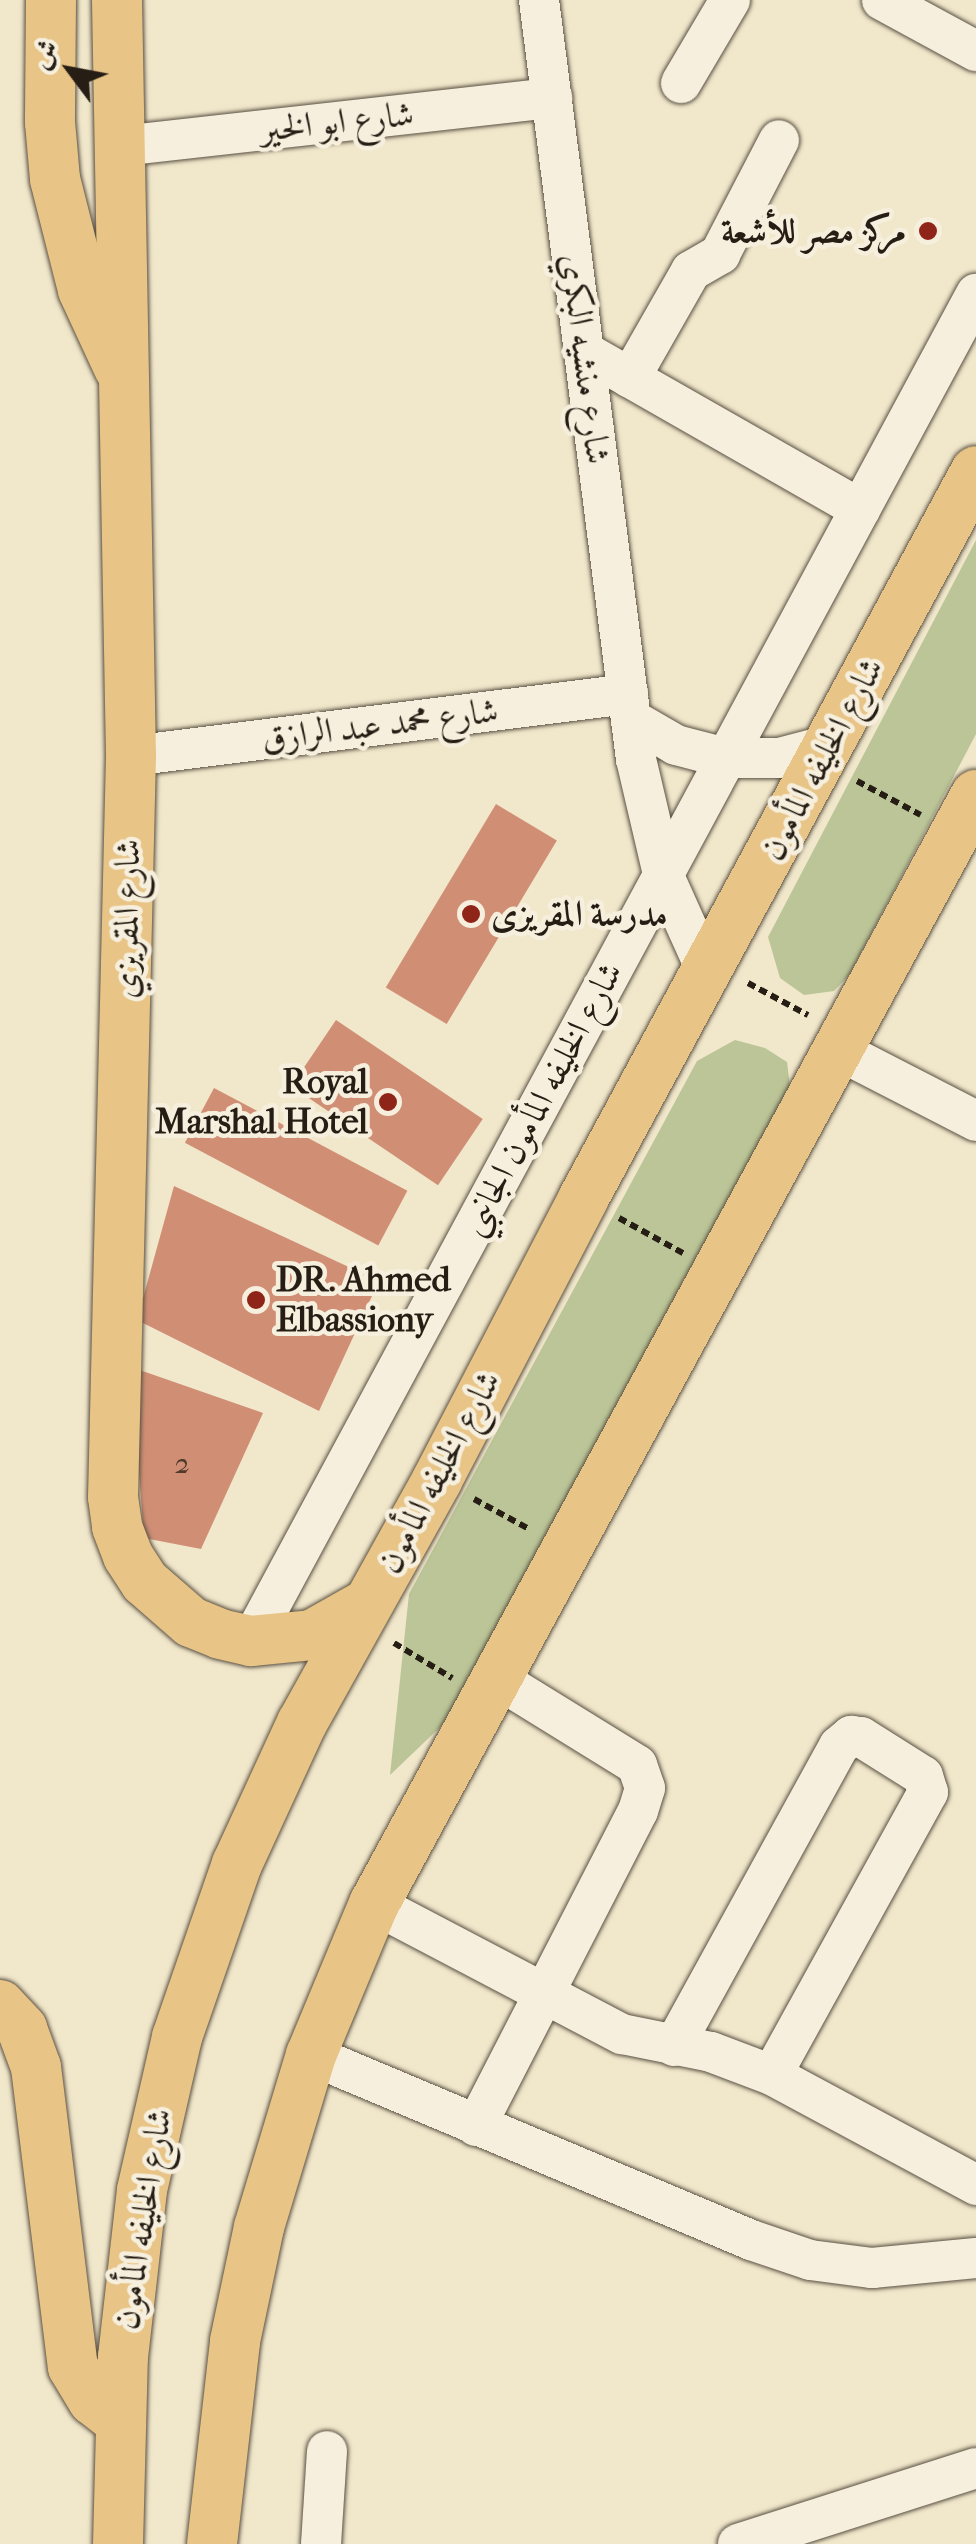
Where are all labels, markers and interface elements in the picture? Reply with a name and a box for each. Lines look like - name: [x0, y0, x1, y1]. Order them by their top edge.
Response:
- north arrow: [20, 20, 120, 120]
- text: ش: [23, 33, 65, 74]
- street label: شارع ابو الخير: [258, 93, 416, 151]
- place label: مركز مصر للأشعة: [721, 210, 906, 252]
- marker: مركز مصر للأشعة: [915, 218, 941, 244]
- street label: شارع منشيه البكري: [551, 251, 619, 467]
- street label: شارع الخليفه المأمون: [751, 651, 893, 867]
- street label: شارع محمد عبد الرازق: [259, 690, 501, 760]
- street label: شارع المقريزي: [105, 839, 149, 999]
- place label: مدرسة المقريزى: [491, 893, 668, 935]
- marker: مدرسة المقريزى: [460, 903, 482, 925]
- street label: شارع الخليفه المأمون الجانبي: [452, 955, 632, 1243]
- place label: Royal Marshal Hotel: [155, 1061, 368, 1143]
- marker: Royal Marshal Hotel: [377, 1091, 399, 1113]
- place label: DR. Ahmed Elbassiony: [276, 1259, 451, 1341]
- marker: DR. Ahmed Elbassiony: [245, 1289, 267, 1311]
- street label: شارع الخليفه المأمون: [368, 1364, 510, 1580]
- house number: 2: [174, 1446, 190, 1482]
- street label: شارع الخليفه المأمون: [105, 2105, 181, 2333]

